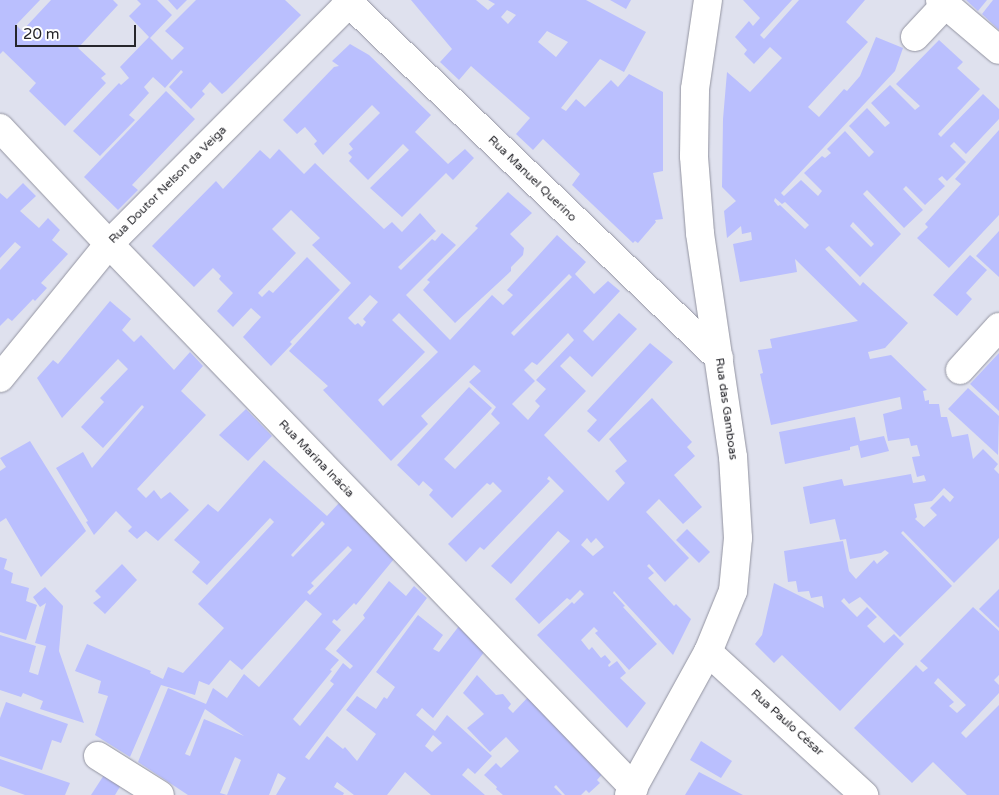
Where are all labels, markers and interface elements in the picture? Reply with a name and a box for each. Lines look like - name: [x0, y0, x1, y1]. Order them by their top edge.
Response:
- scale bar: [18, 15, 139, 47]
- text: 20 m: [23, 25, 60, 43]
- street label: Rua Doutor Nelson da Veiga: [106, 123, 230, 247]
- street label: Rua Manuel Querino: [485, 133, 579, 225]
- street label: Rua das Gamboas: [712, 357, 740, 461]
- street label: Rua Marina Inácia: [275, 417, 357, 501]
- street label: Rua Paulo César: [748, 687, 826, 759]

